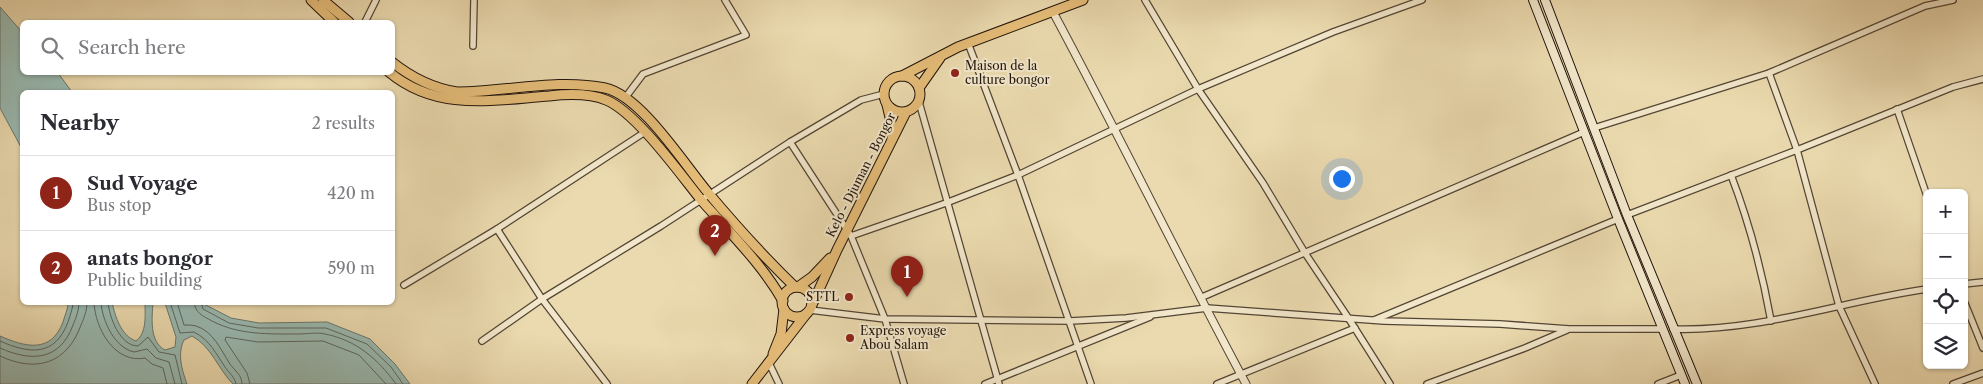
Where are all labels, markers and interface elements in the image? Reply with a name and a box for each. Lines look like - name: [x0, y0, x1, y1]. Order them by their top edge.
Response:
- search box: [20, 20, 395, 75]
- icon: search: [38, 34, 66, 62]
- text: Search here: [78, 36, 186, 59]
- place label: Maison de la culture bongor: [965, 58, 1050, 87]
- marker: Maison de la culture bongor: [949, 67, 961, 79]
- text: Nearby: [40, 110, 119, 135]
- street label: Kelo - Djuman - Bongor: [823, 110, 899, 240]
- text: 2 results: [312, 113, 375, 133]
- your location: [1329, 166, 1355, 192]
- text: Sud Voyage: [87, 172, 198, 195]
- text: 1: [52, 183, 60, 203]
- text: 420 m: [327, 183, 375, 203]
- map controls: [1923, 189, 1968, 369]
- button: +: [1923, 189, 1968, 234]
- text: Bus stop: [87, 195, 151, 215]
- pin: 2: [699, 215, 731, 256]
- button: −: [1923, 234, 1968, 279]
- text: anats bongor: [87, 247, 213, 270]
- pin: 1: [891, 256, 923, 297]
- text: 2: [51, 258, 61, 278]
- text: 590 m: [328, 258, 375, 278]
- text: Public building: [87, 270, 202, 290]
- button: locate: [1923, 279, 1968, 324]
- place label: STTL: [806, 289, 839, 304]
- marker: STTL: [843, 291, 855, 303]
- place label: Express voyage Abou Salam: [859, 323, 947, 352]
- button: layers: [1923, 324, 1968, 369]
- marker: Express voyage Abou Salam: [844, 332, 856, 344]

